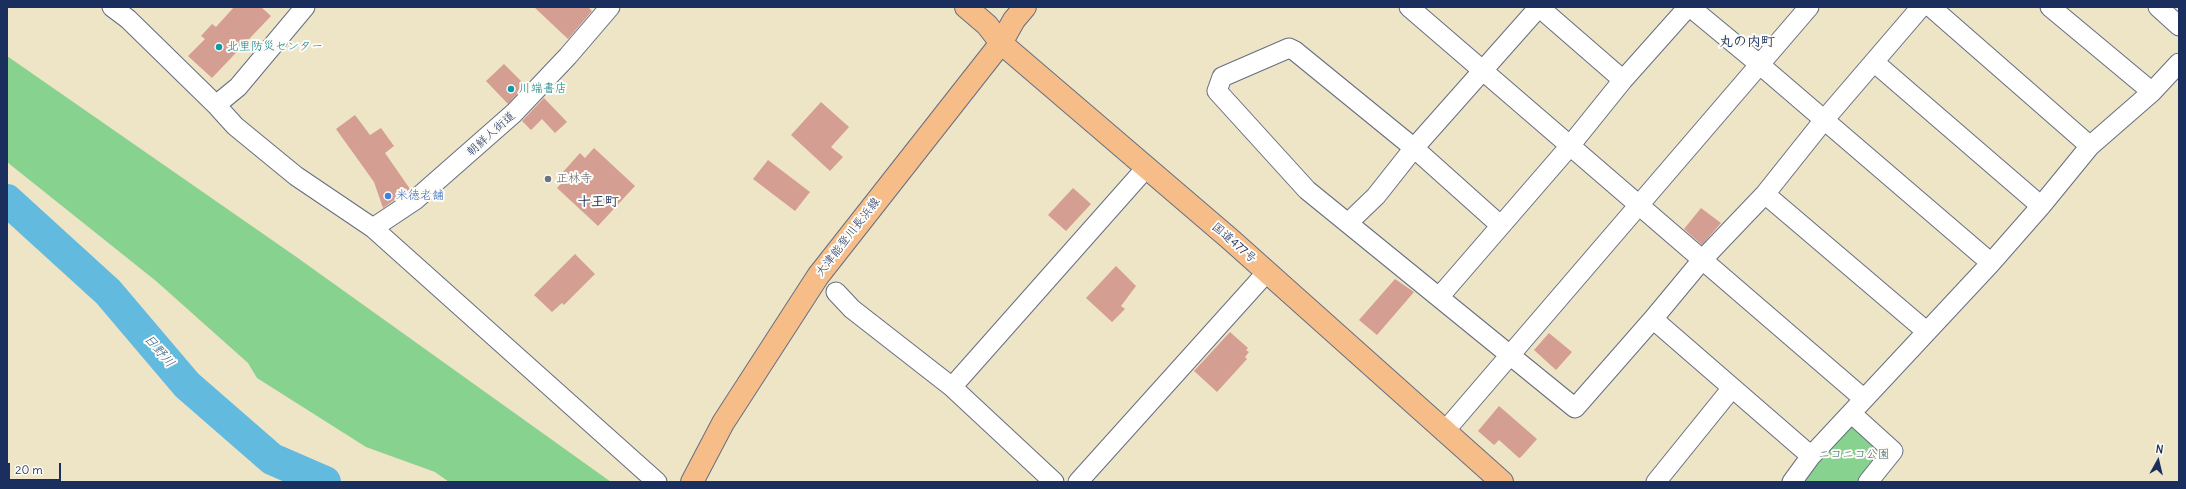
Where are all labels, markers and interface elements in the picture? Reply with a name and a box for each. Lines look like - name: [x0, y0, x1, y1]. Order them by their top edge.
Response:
- district label: 丸の内町: [1719, 34, 1775, 50]
- place label: 北里防災センター: [227, 40, 323, 54]
- marker: 北里防災センター: [214, 42, 224, 52]
- place label: 川端書店: [519, 82, 567, 96]
- marker: 川端書店: [506, 84, 516, 94]
- street label: 朝鮮人街道: [464, 109, 518, 159]
- place label: 正林寺: [556, 172, 592, 186]
- marker: 正林寺: [543, 174, 553, 184]
- place label: 米徳老舗: [396, 189, 444, 203]
- marker: 米徳老舗: [383, 191, 393, 201]
- district label: 十王町: [577, 194, 619, 210]
- street label: 大津能登川長浜線: [813, 195, 883, 279]
- street label: 国道477号: [1209, 220, 1259, 266]
- water label: 日野川: [140, 331, 178, 371]
- north arrow: [2138, 441, 2178, 481]
- text: N: [2155, 442, 2164, 457]
- park label: ニコニコ公園: [1818, 448, 1890, 462]
- scale bar: [10, 455, 63, 481]
- text: 20 m: [15, 462, 43, 477]

